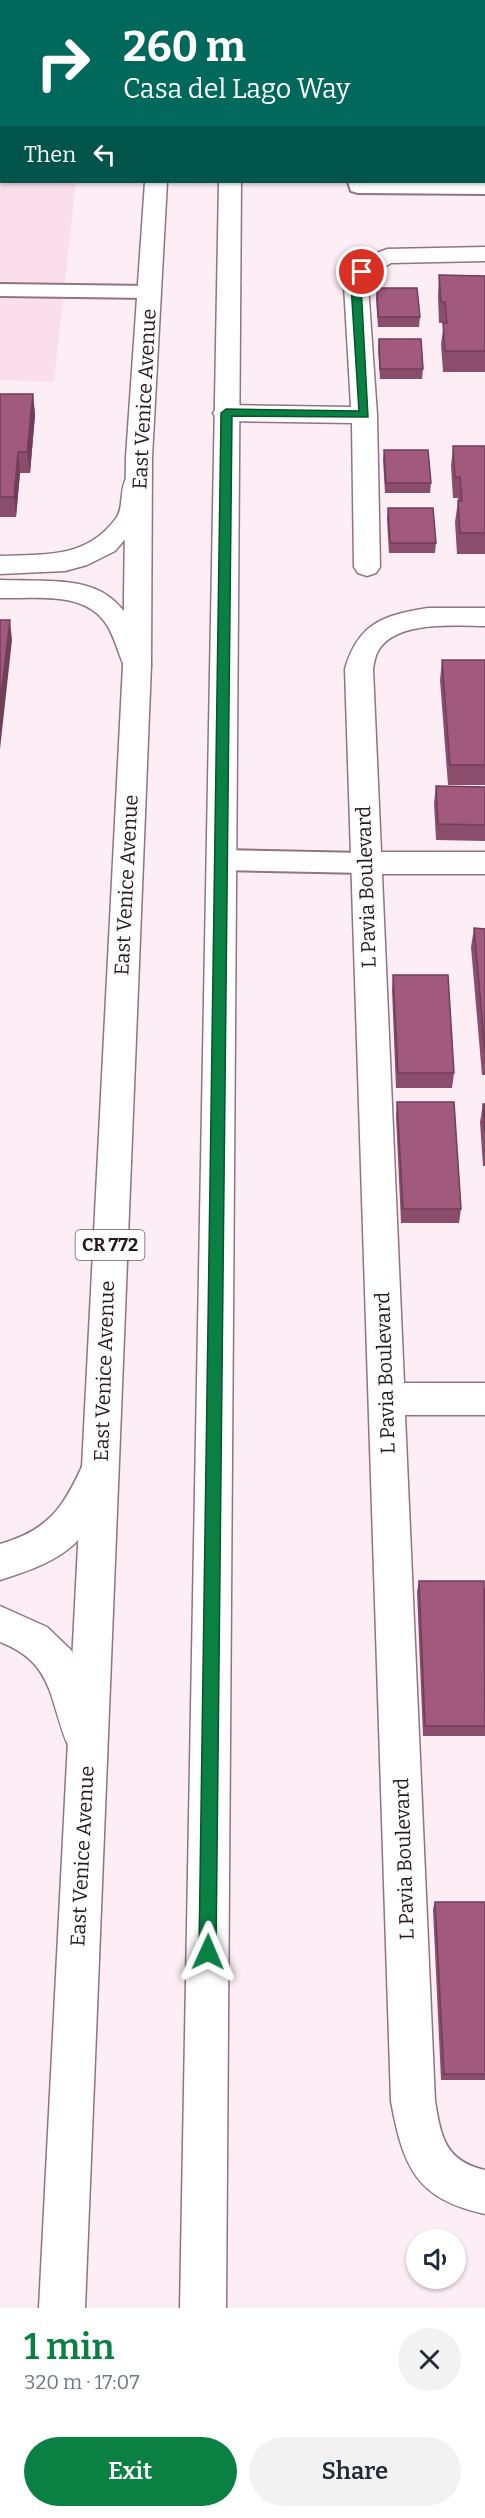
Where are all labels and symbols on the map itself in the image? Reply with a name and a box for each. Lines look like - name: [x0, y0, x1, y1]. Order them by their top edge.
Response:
- pin: [336, 246, 387, 297]
- street label: East Venice Avenue: [127, 308, 161, 490]
- street label: East Venice Avenue: [109, 794, 143, 976]
- street label: L Pavia Boulevard: [351, 805, 381, 968]
- road number: CR 772: [76, 1230, 144, 1260]
- street label: East Venice Avenue: [89, 1280, 119, 1462]
- street label: L Pavia Boulevard: [370, 1291, 400, 1454]
- street label: East Venice Avenue: [65, 1765, 99, 1947]
- street label: L Pavia Boulevard: [389, 1777, 419, 1940]
- position arrow: [176, 1920, 240, 1984]

